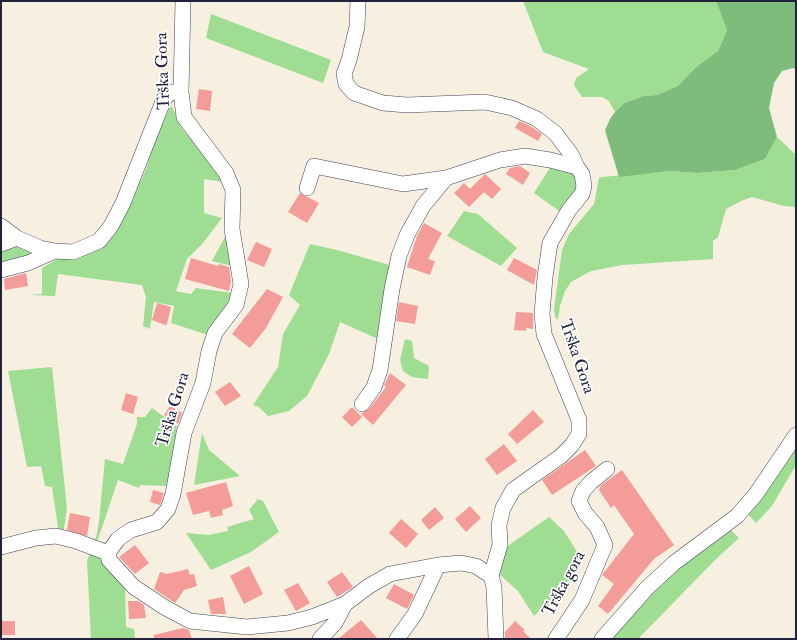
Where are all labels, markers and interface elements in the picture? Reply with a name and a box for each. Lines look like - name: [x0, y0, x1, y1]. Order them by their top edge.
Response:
- street label: Trška Gora: [152, 32, 176, 110]
- street label: Trška Gora: [554, 317, 598, 397]
- street label: Trška Gora: [153, 370, 195, 450]
- street label: Trška gora: [539, 548, 591, 620]

